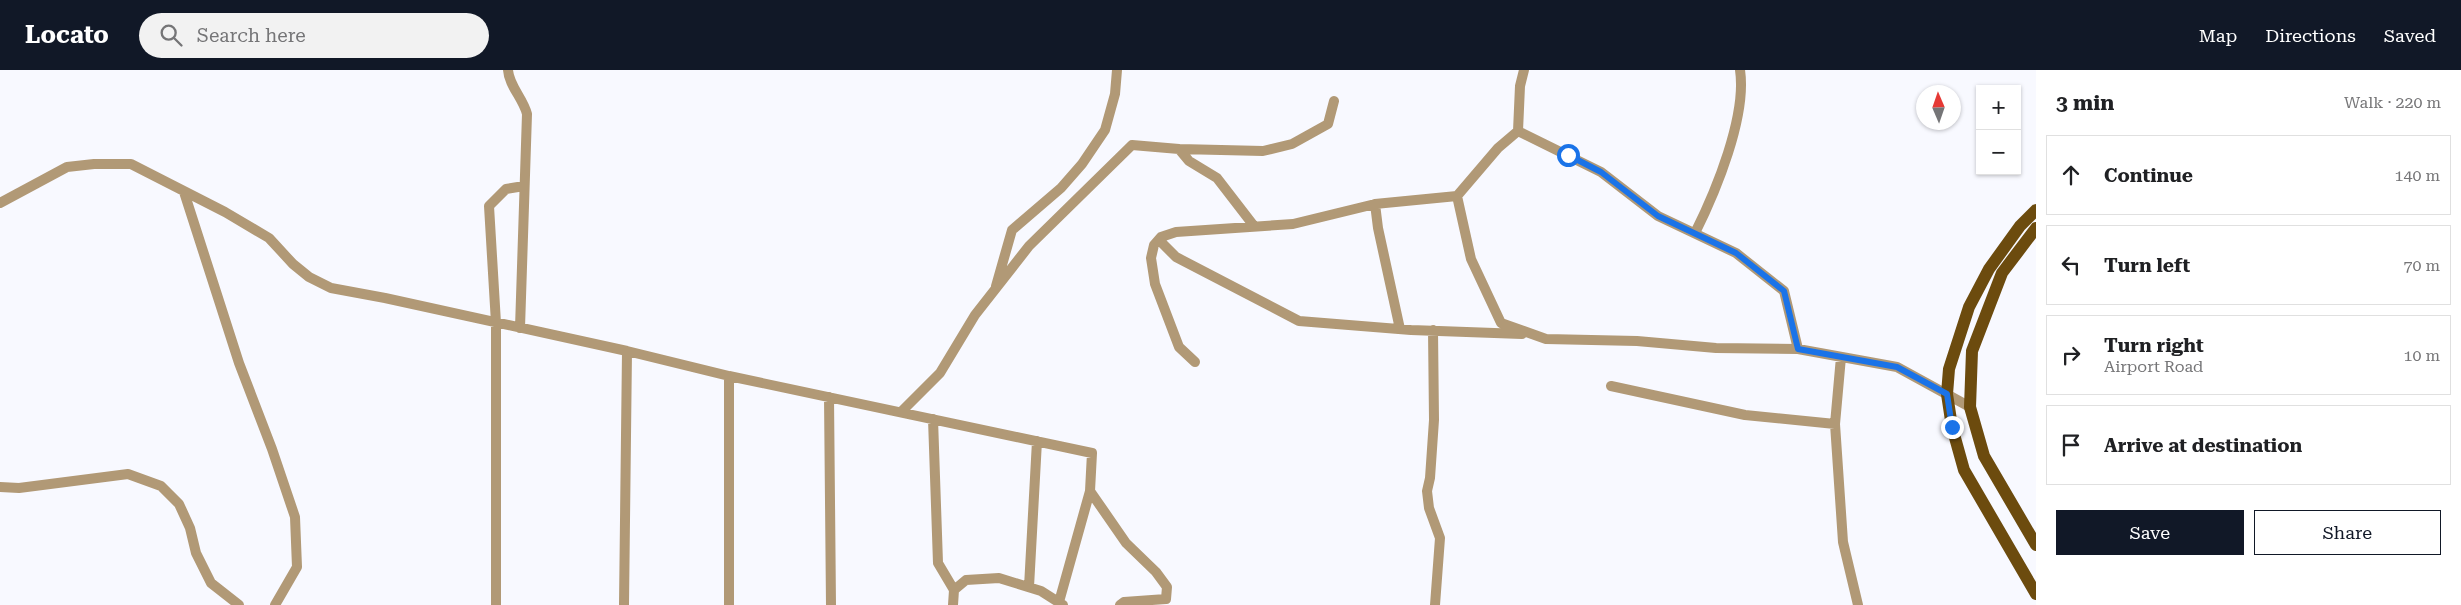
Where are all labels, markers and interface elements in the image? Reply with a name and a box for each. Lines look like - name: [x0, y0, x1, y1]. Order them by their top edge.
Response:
- search box: [139, 13, 489, 58]
- text: Locato: [25, 21, 109, 49]
- icon: search: [157, 21, 185, 49]
- text: Search here: [197, 24, 306, 47]
- text: Map: [2199, 25, 2237, 46]
- text: Directions: [2265, 25, 2356, 46]
- text: Saved: [2384, 25, 2436, 46]
- north arrow: [1916, 85, 1961, 130]
- map controls: [1976, 85, 2021, 175]
- button: +: [1976, 85, 2021, 130]
- text: 3 min: [2056, 91, 2114, 115]
- text: Walk · 220 m: [2344, 93, 2441, 112]
- button: −: [1976, 130, 2021, 175]
- route start: [1557, 144, 1580, 167]
- icon: ahead: [2057, 161, 2085, 189]
- text: Continue: [2104, 164, 2193, 187]
- text: 140 m: [2394, 166, 2440, 185]
- icon: left: [2057, 251, 2085, 279]
- text: Turn left: [2104, 254, 2190, 277]
- text: 70 m: [2403, 256, 2440, 275]
- text: Turn right: [2104, 334, 2204, 357]
- icon: right: [2057, 341, 2085, 369]
- text: 10 m: [2403, 346, 2440, 365]
- text: Airport Road: [2104, 357, 2203, 376]
- route end: [1941, 416, 1964, 439]
- icon: arrive: [2057, 431, 2085, 459]
- text: Arrive at destination: [2104, 434, 2302, 457]
- button: Save: [2056, 510, 2244, 555]
- button: Share: [2254, 510, 2441, 555]

